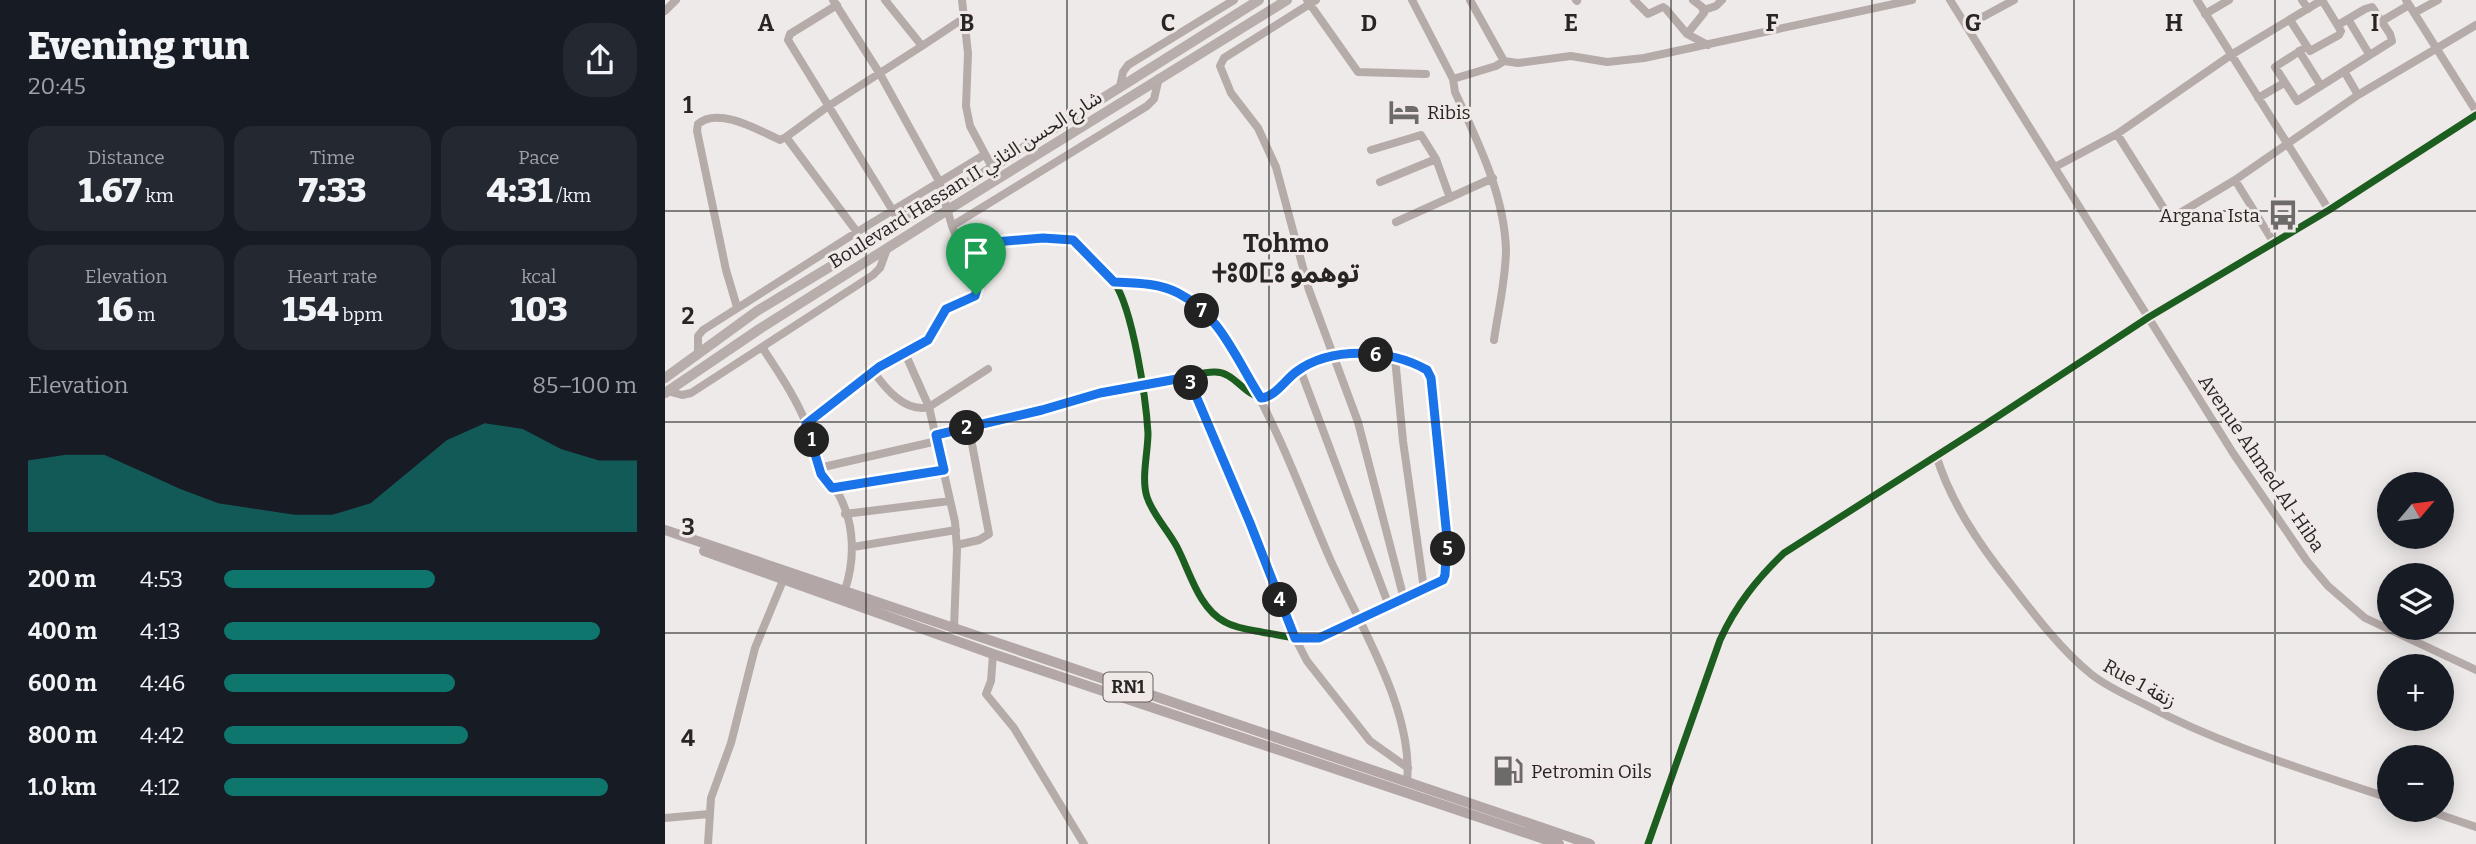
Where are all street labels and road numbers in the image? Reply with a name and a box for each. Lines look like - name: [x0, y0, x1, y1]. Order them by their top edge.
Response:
- street label: Boulevard Hassan II شارع الحسن الثاني: [825, 86, 1108, 276]
- street label: Avenue Ahmed Al-Hiba: [2194, 370, 2330, 557]
- street label: Rue 1 زنقة: [2099, 654, 2180, 713]
- road number: RN1: [1103, 672, 1153, 702]

